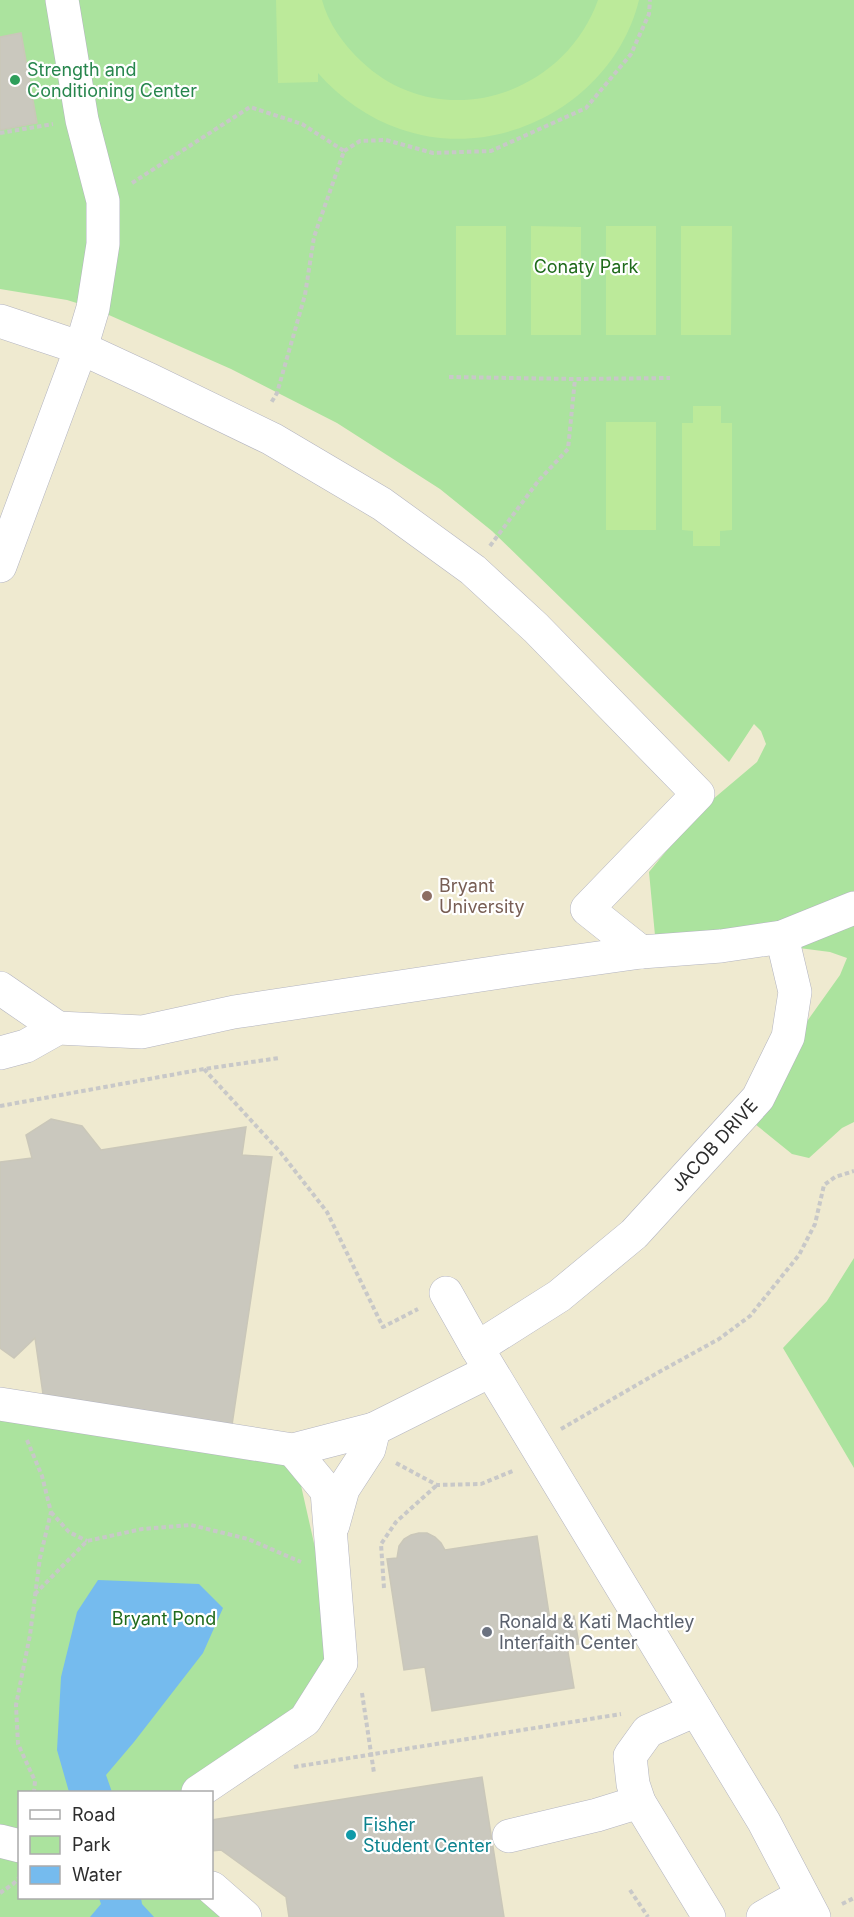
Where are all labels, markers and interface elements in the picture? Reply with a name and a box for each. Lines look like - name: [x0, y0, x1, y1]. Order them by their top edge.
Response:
- place label: Strength and Conditioning Center: [27, 59, 197, 101]
- marker: Strength and Conditioning Center: [8, 73, 22, 87]
- park label: Conaty Park: [534, 256, 638, 277]
- place label: Bryant University: [439, 875, 525, 917]
- marker: Bryant University: [420, 889, 434, 903]
- street label: JACOB DRIVE: [667, 1095, 762, 1196]
- park label: Bryant Pond: [112, 1608, 216, 1629]
- place label: Ronald & Kati Machtley Interfaith Center: [499, 1611, 694, 1653]
- marker: Ronald & Kati Machtley Interfaith Center: [480, 1625, 494, 1639]
- legend: [18, 1791, 213, 1899]
- text: Road: [72, 1804, 115, 1825]
- place label: Fisher Student Center: [363, 1814, 492, 1856]
- marker: Fisher Student Center: [344, 1828, 358, 1842]
- text: Park: [72, 1834, 111, 1855]
- text: Water: [72, 1864, 122, 1885]

